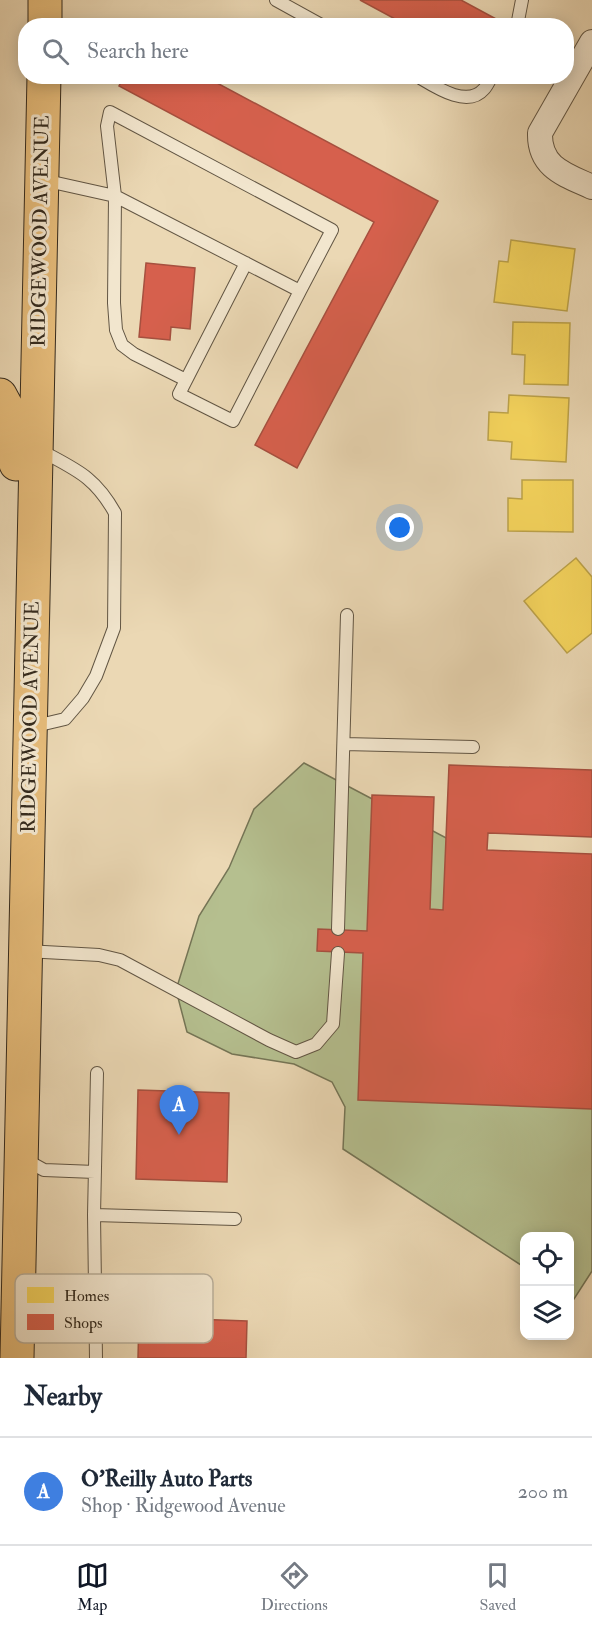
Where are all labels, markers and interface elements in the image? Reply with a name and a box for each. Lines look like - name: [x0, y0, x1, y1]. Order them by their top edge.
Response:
- search box: [18, 18, 574, 84]
- icon: search: [39, 35, 72, 68]
- text: Search here: [87, 37, 189, 65]
- street label: RIDGEWOOD AVENUE: [25, 115, 55, 347]
- your location: [385, 513, 414, 542]
- street label: RIDGEWOOD AVENUE: [15, 601, 45, 833]
- pin: A: [160, 1086, 198, 1135]
- map controls: [520, 1232, 574, 1340]
- button: locate: [520, 1232, 574, 1286]
- legend: [15, 1274, 213, 1343]
- text: Homes: [64, 1286, 109, 1306]
- button: layers: [520, 1286, 574, 1340]
- text: Shops: [64, 1313, 103, 1334]
- text: Nearby: [24, 1381, 102, 1413]
- text: O'Reilly Auto Parts: [81, 1465, 252, 1493]
- text: A: [37, 1479, 50, 1504]
- text: 200 m: [518, 1479, 568, 1504]
- text: Shop · Ridgewood Avenue: [81, 1493, 286, 1518]
- tab: Map: [76, 1559, 109, 1615]
- tab: Directions: [261, 1559, 328, 1615]
- tab: Saved: [480, 1559, 516, 1615]

